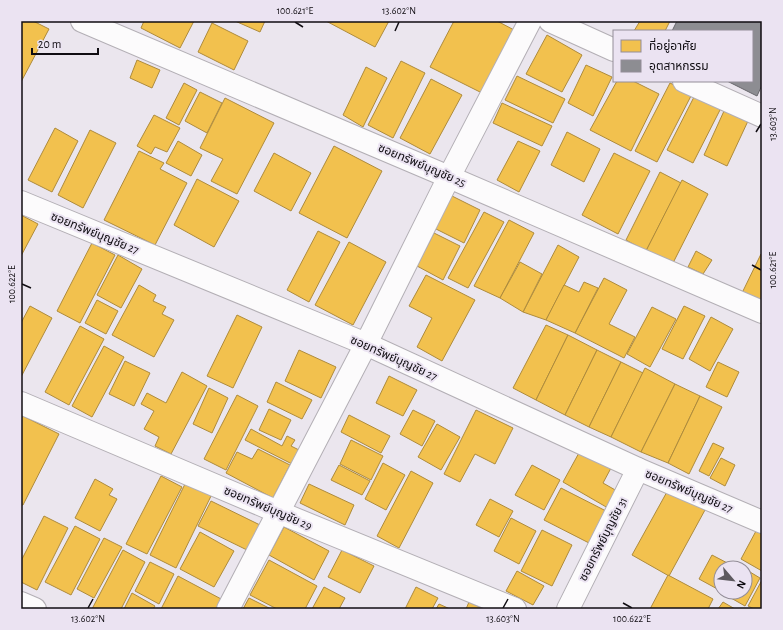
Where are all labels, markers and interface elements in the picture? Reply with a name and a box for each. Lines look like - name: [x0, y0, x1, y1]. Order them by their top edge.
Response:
- text: 100.621°E: [277, 6, 314, 16]
- text: 13.602°N: [382, 6, 416, 16]
- scale bar: [32, 30, 98, 56]
- legend: [613, 30, 753, 82]
- text: ที่อยู่อาศัย: [649, 37, 697, 53]
- text: 20 m: [38, 38, 61, 50]
- text: อุตสาหกรรม: [649, 60, 709, 73]
- text: 13.603°N: [768, 107, 778, 141]
- street label: ซอยทรัพย์บุญชัย 25: [376, 141, 467, 190]
- street label: ซอยทรัพย์บุญชัย 27: [49, 210, 141, 257]
- text: 100.621°E: [768, 251, 778, 288]
- text: 100.622°E: [7, 265, 17, 303]
- street label: ซอยทรัพย์บุญชัย 27: [348, 333, 439, 383]
- street label: ซอยทรัพย์บุญชัย 27: [643, 467, 734, 516]
- street label: ซอยทรัพย์บุญชัย 29: [222, 484, 314, 533]
- street label: ซอยทรัพย์บุญชัย 31: [577, 495, 630, 583]
- north arrow: [713, 560, 753, 600]
- text: N: [735, 578, 748, 590]
- text: 13.602°N: [71, 614, 105, 624]
- text: 13.603°N: [486, 614, 520, 624]
- text: 100.622°E: [613, 614, 651, 624]

